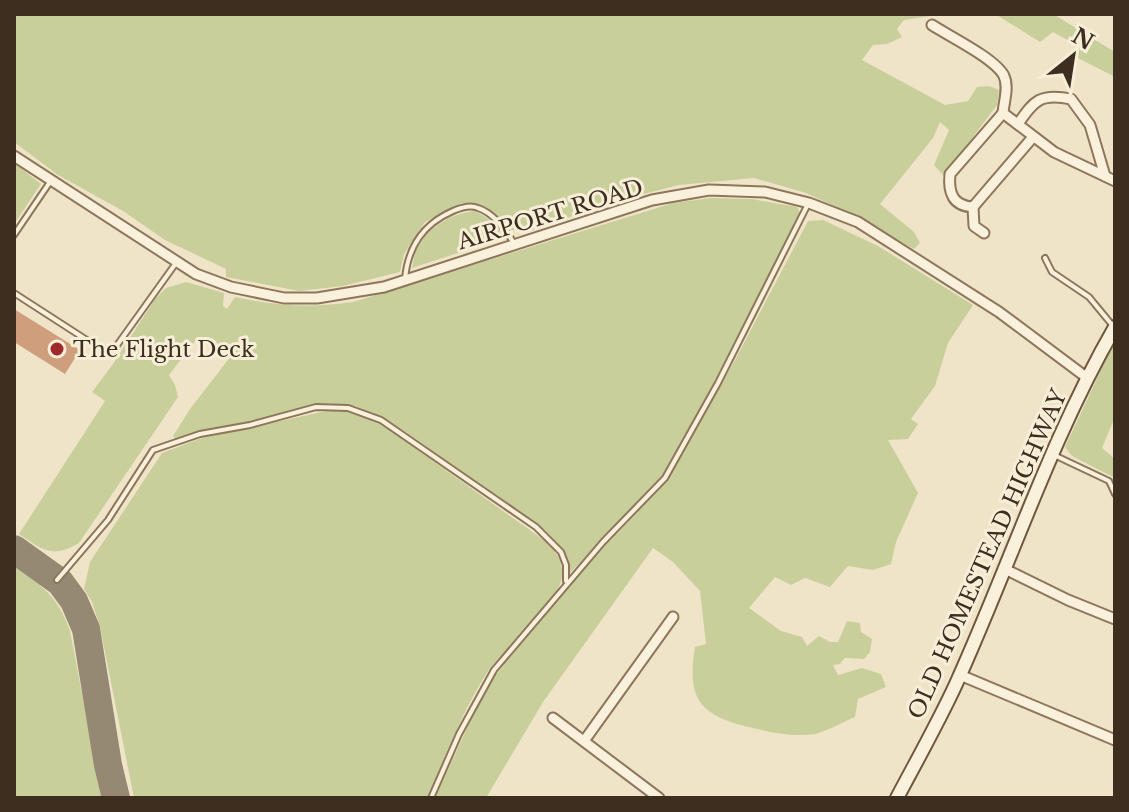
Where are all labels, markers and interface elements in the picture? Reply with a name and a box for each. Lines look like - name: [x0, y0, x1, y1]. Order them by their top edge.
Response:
- north arrow: [1033, 16, 1113, 96]
- text: N: [1067, 22, 1099, 56]
- street label: AIRPORT ROAD: [453, 173, 646, 256]
- place label: The Flight Deck: [73, 336, 255, 363]
- marker: The Flight Deck: [48, 340, 66, 358]
- street label: OLD HOMESTEAD HIGHWAY: [902, 384, 1073, 723]

